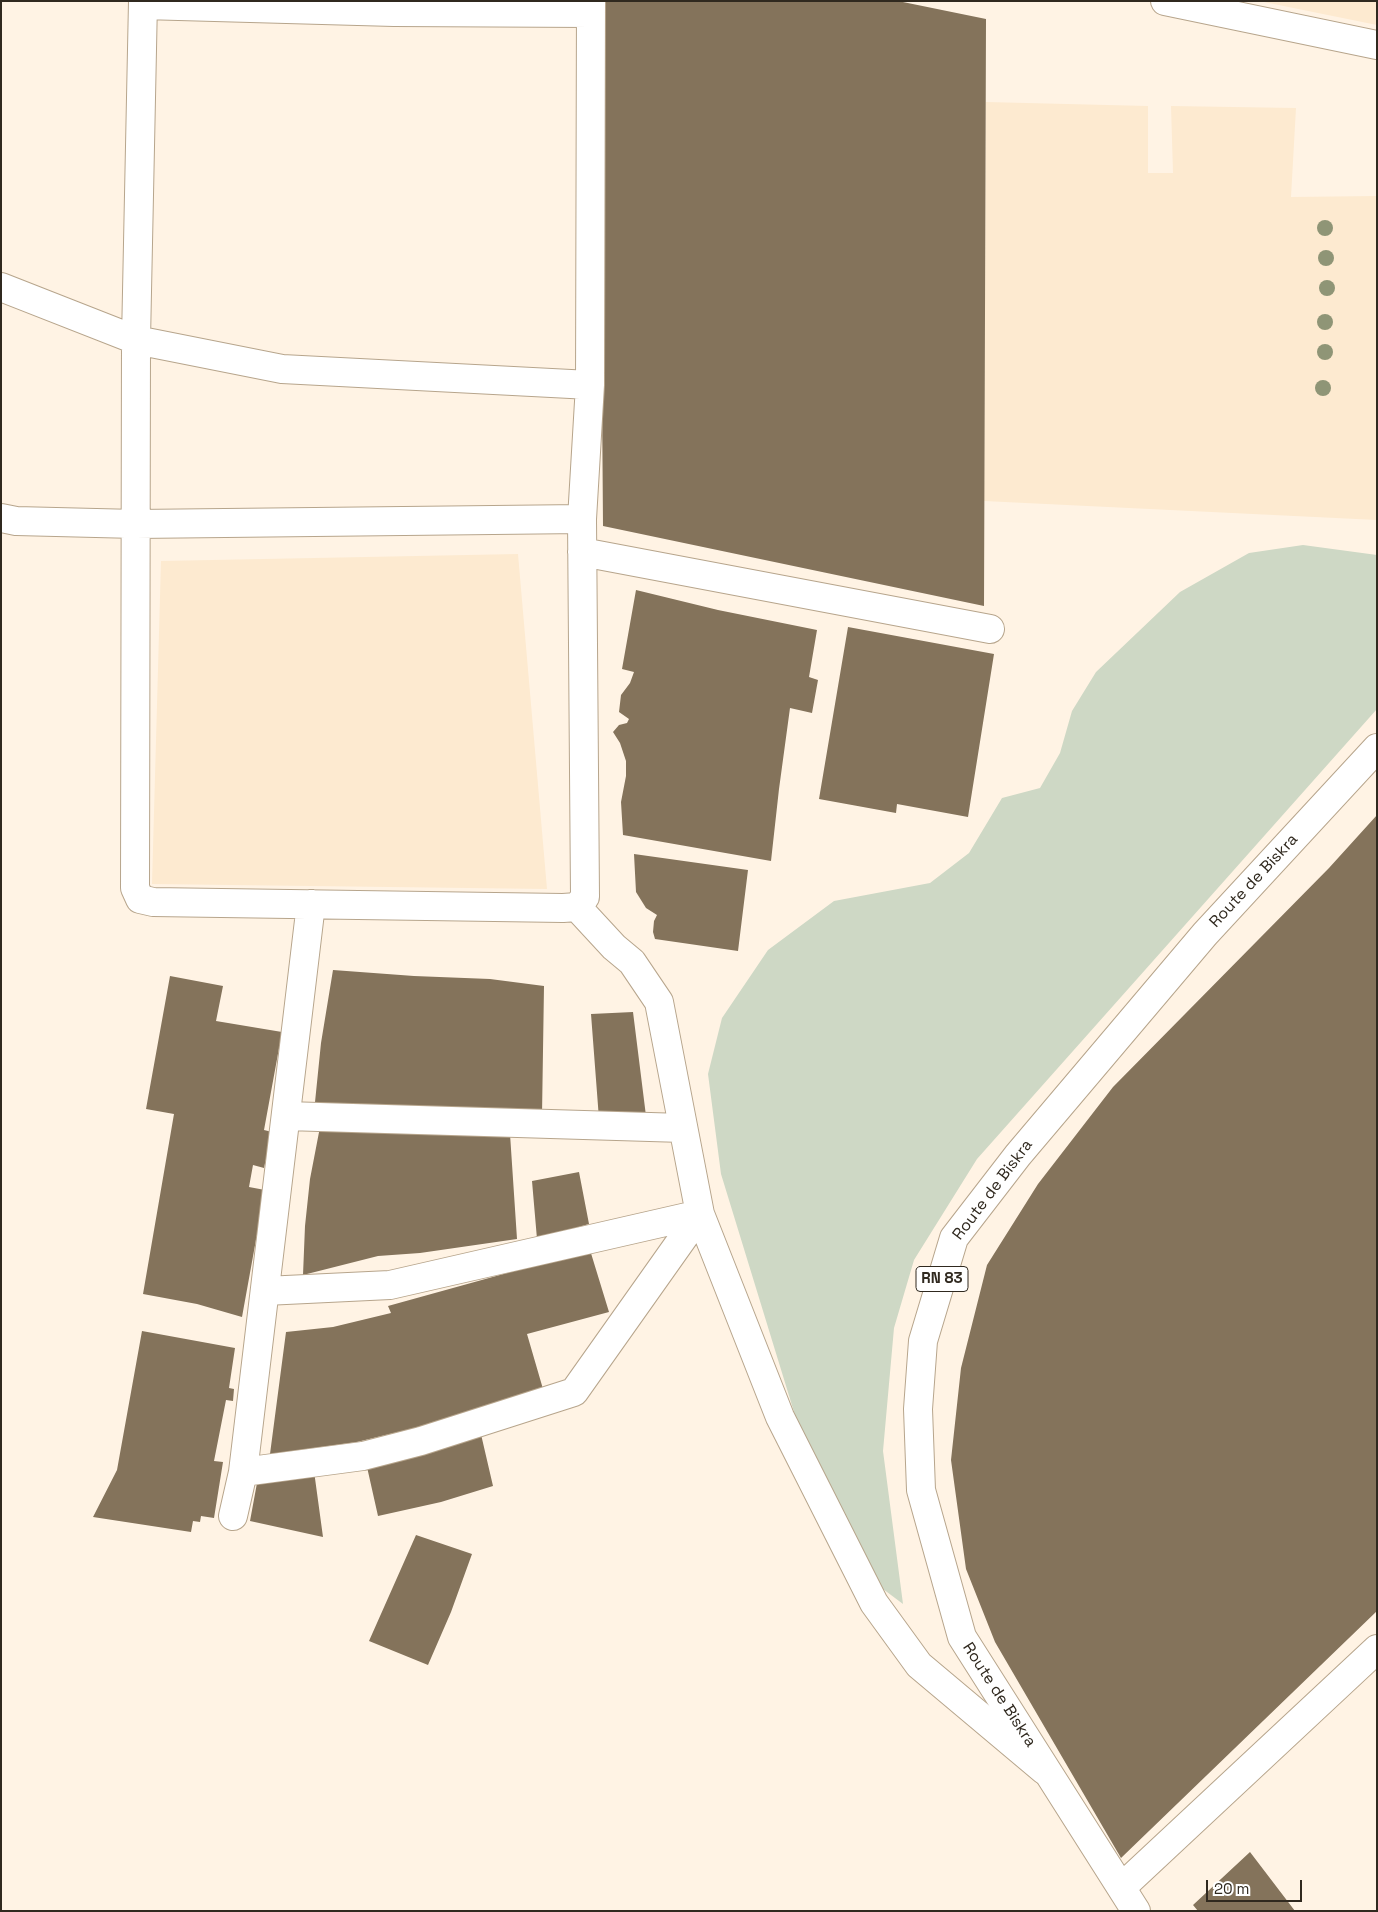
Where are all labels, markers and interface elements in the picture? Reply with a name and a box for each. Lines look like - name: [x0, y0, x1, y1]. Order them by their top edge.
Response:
- street label: Route de Biskra: [1206, 830, 1302, 932]
- street label: Route de Biskra: [949, 1136, 1037, 1244]
- road number: RN 83: [916, 1266, 968, 1292]
- street label: Route de Biskra: [958, 1639, 1040, 1751]
- scale bar: [1208, 1870, 1304, 1902]
- text: 20 m: [1214, 1879, 1249, 1898]

